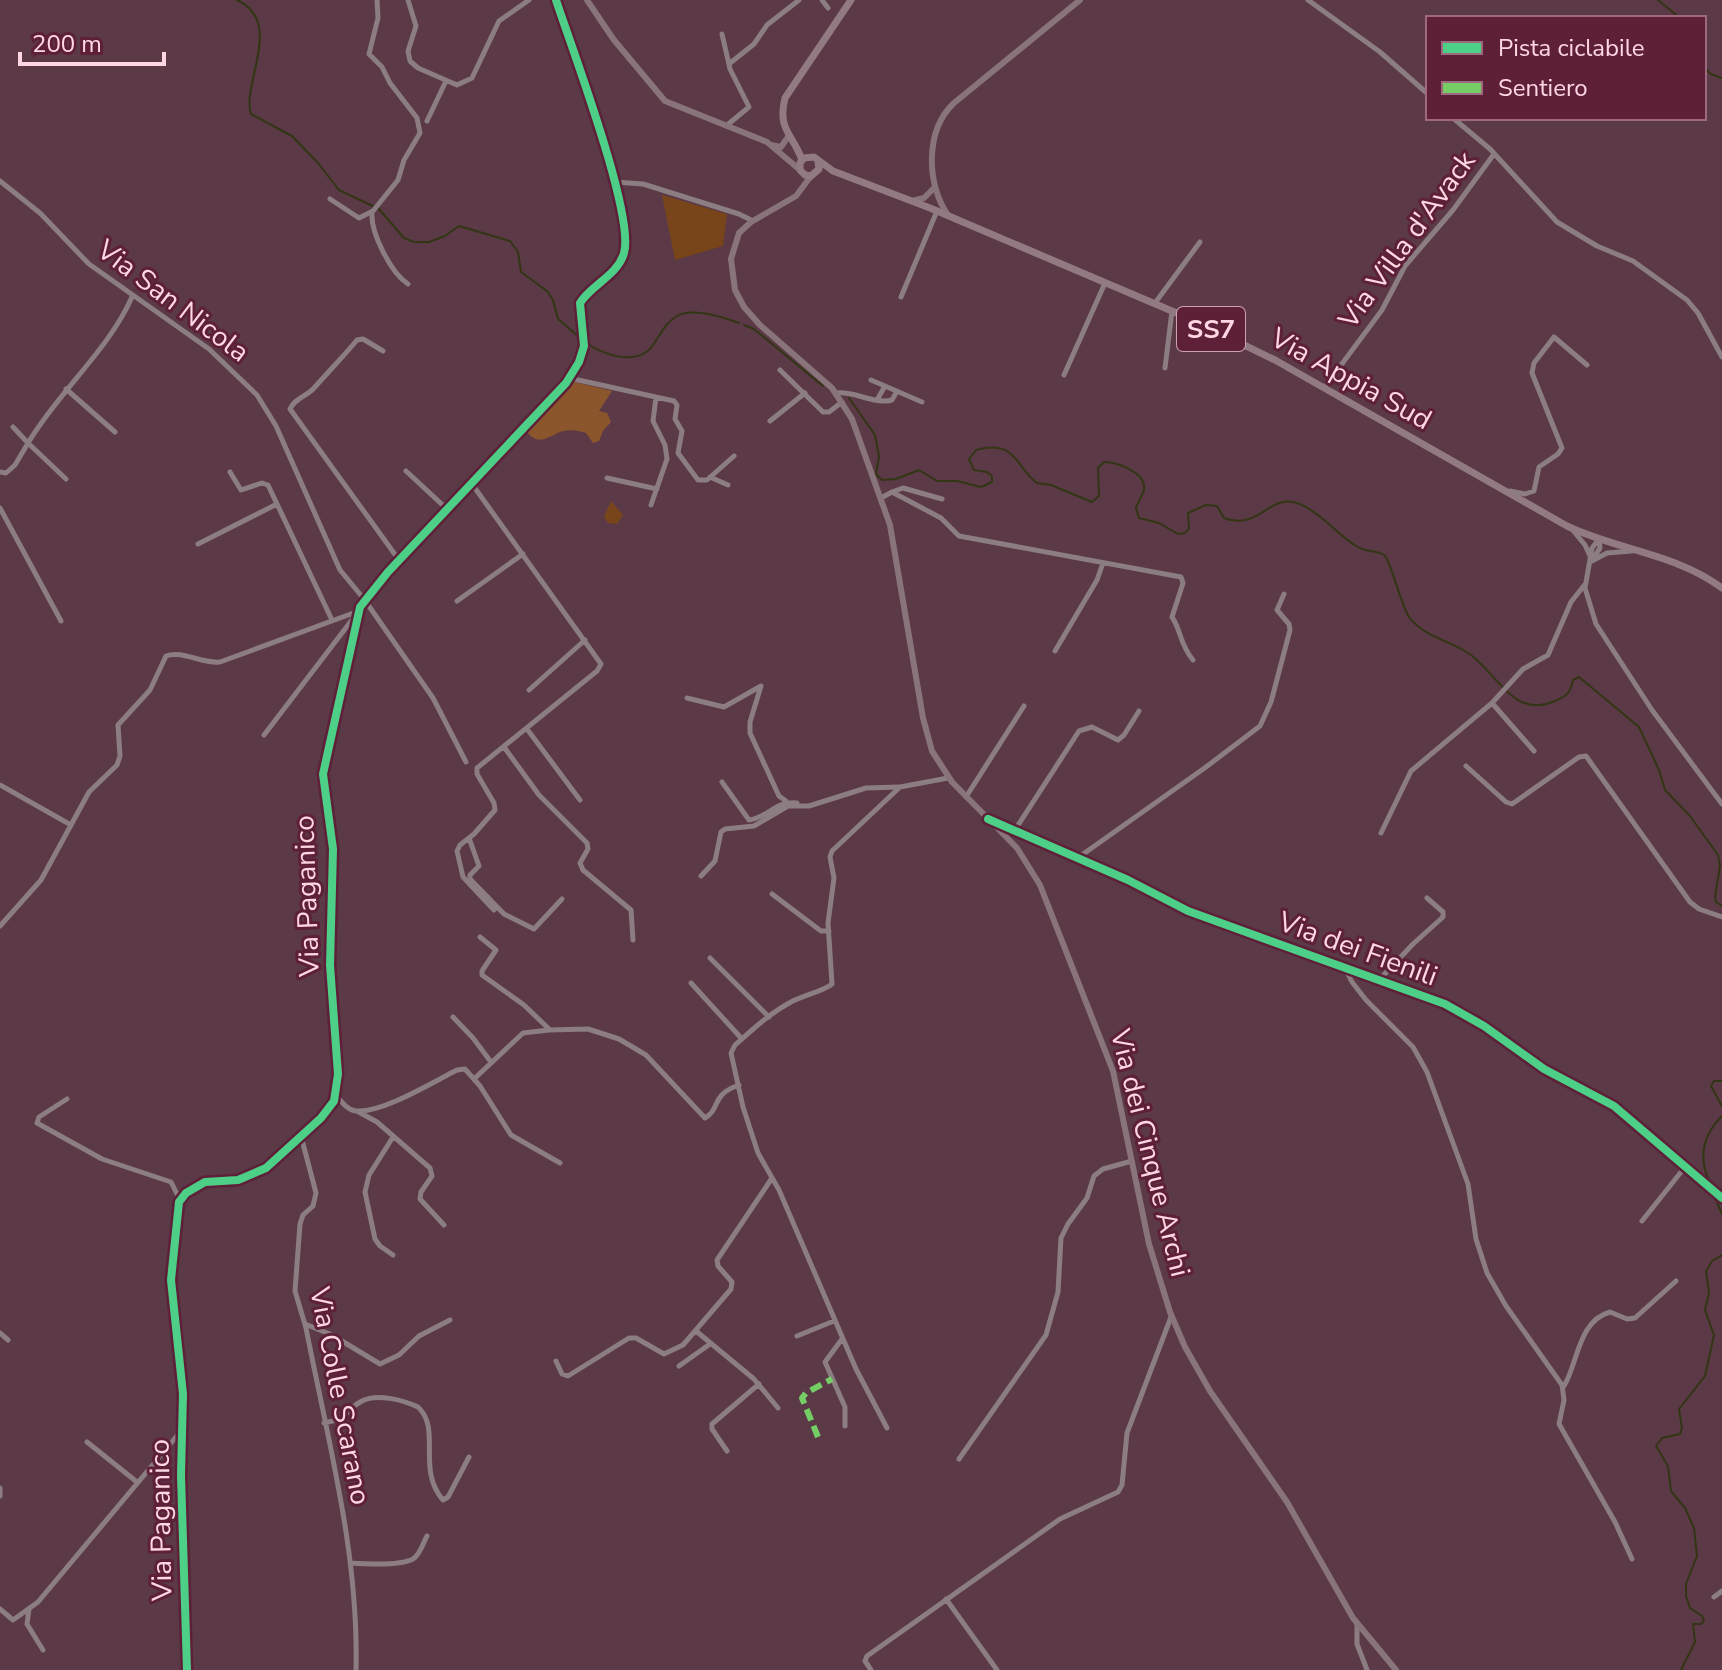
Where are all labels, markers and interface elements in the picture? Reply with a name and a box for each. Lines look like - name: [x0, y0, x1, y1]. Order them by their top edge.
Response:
- scale bar: [20, 16, 164, 66]
- legend: [1426, 16, 1706, 120]
- text: 200 m: [32, 28, 102, 60]
- text: Pista ciclabile: [1498, 32, 1644, 64]
- text: Sentiero: [1498, 72, 1588, 104]
- street label: Via Villa d'Avack: [1329, 143, 1485, 337]
- street label: Via San Nicola: [88, 231, 257, 371]
- road number: SS7: [1177, 307, 1245, 351]
- street label: Via Appia Sud: [1263, 319, 1438, 439]
- street label: Via Paganico: [285, 815, 329, 978]
- street label: Via dei Fienili: [1272, 902, 1443, 995]
- street label: Via dei Cinque Archi: [1101, 1024, 1199, 1281]
- street label: Via Colle Scarano: [300, 1283, 380, 1508]
- street label: Via Paganico: [141, 1439, 181, 1602]

